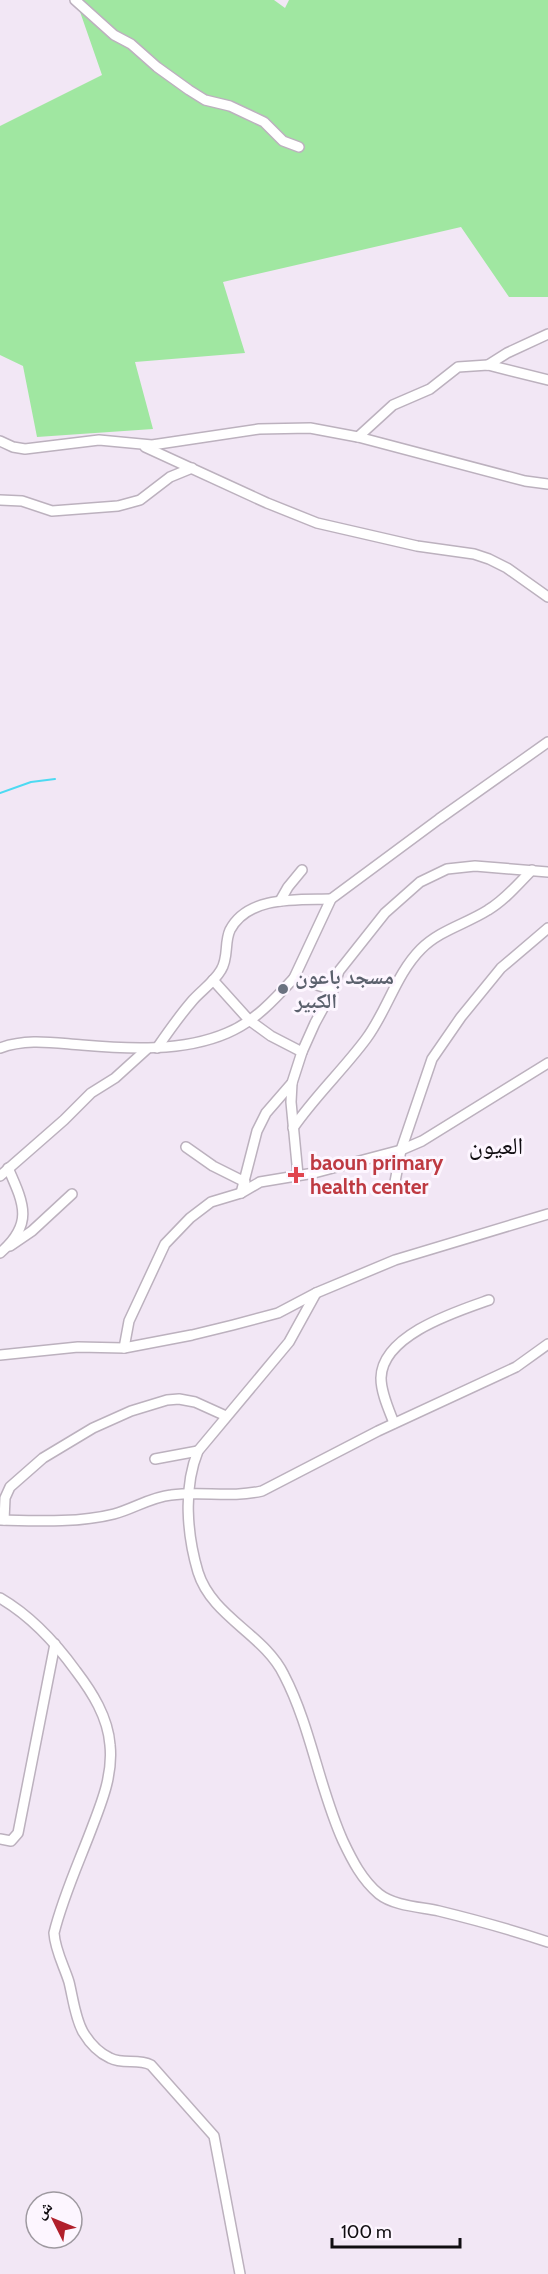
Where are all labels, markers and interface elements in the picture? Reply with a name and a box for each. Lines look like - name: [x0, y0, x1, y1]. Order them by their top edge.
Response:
- place label: مسجد باعون الكبير: [294, 964, 394, 1013]
- marker: مسجد باعون الكبير: [276, 982, 290, 996]
- district label: العيون: [469, 1131, 523, 1160]
- place label: baoun primary health center: [310, 1150, 444, 1199]
- marker: baoun primary health center: [287, 1166, 305, 1184]
- north arrow: [24, 2190, 84, 2250]
- text: ش: [31, 2197, 56, 2223]
- scale bar: [332, 2211, 460, 2249]
- text: 100 m: [341, 2221, 392, 2243]

